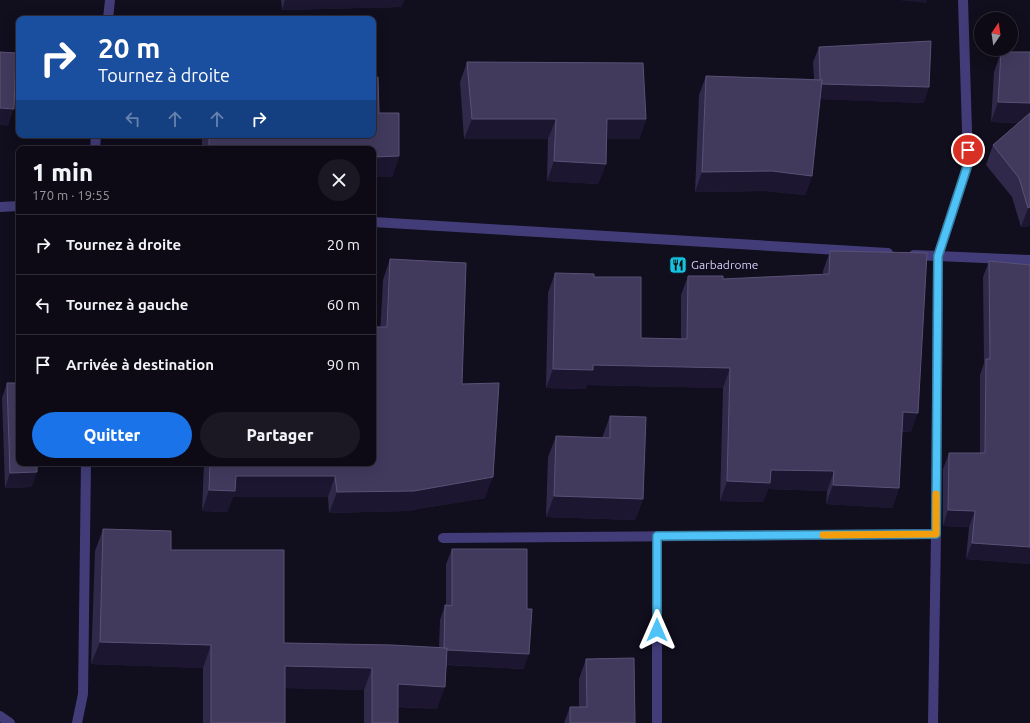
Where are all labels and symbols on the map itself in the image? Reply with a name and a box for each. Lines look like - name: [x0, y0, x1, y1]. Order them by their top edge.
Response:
- north arrow: [974, 12, 1018, 56]
- pin: [951, 133, 985, 167]
- restaurant icon: Garbadrome: [668, 255, 688, 275]
- place label: Garbadrome: [691, 258, 758, 271]
- position arrow: [636, 609, 678, 651]

